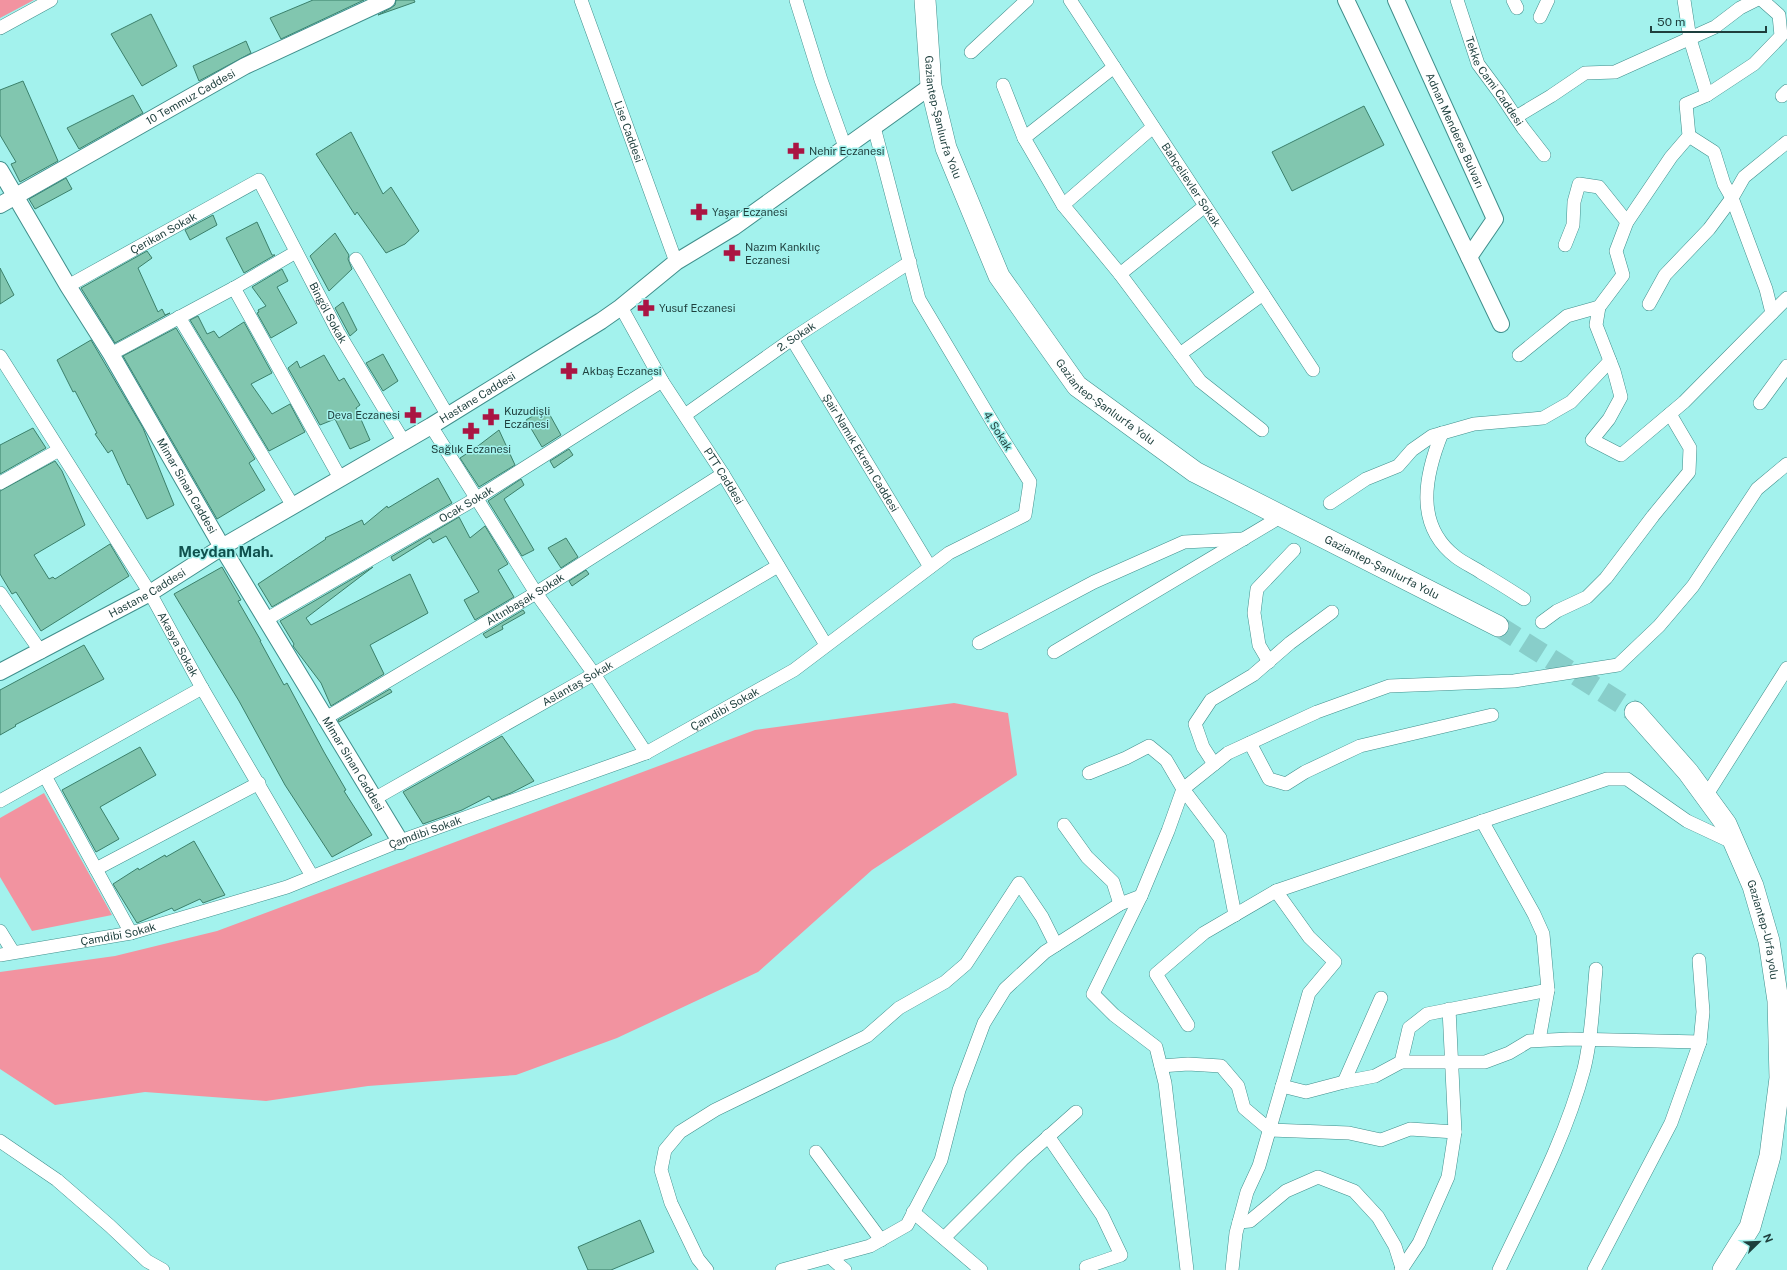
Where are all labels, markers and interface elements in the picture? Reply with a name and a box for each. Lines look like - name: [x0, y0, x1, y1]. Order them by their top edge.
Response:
- scale bar: [1651, 8, 1766, 34]
- text: 50 m: [1657, 15, 1685, 29]
- street label: Tekke Cami Caddesi: [1463, 35, 1526, 128]
- street label: Gaziantep-Şanlıurfa Yolu: [923, 55, 964, 180]
- street label: 10 Temmuz Caddesi: [144, 67, 237, 127]
- street label: Adnan Menderes Bulvarı: [1424, 71, 1486, 190]
- street label: Lise Caddesi: [612, 99, 645, 164]
- street label: Bahçelievler Sokak: [1159, 140, 1223, 229]
- pharmacy icon: Nehir Eczanesi: [786, 141, 806, 161]
- place label: Nehir Eczanesi: [809, 145, 884, 157]
- pharmacy icon: Yaşar Eczanesi: [689, 202, 709, 222]
- place label: Yaşar Eczanesi: [712, 206, 788, 219]
- street label: Çerikan Sokak: [128, 210, 199, 257]
- place label: Nazım Kankılıç Eczanesi: [745, 241, 820, 266]
- pharmacy icon: Nazım Kankılıç Eczanesi: [722, 243, 742, 263]
- street label: Bingöl Sokak: [307, 280, 349, 345]
- pharmacy icon: Yusuf Eczanesi: [636, 298, 656, 318]
- place label: Yusuf Eczanesi: [659, 302, 735, 314]
- street label: 2. Sokak: [775, 319, 818, 354]
- street label: Gaziantep-Şanlıurfa Yolu: [1054, 357, 1157, 447]
- pharmacy icon: Akbaş Eczanesi: [559, 361, 579, 381]
- place label: Akbaş Eczanesi: [582, 365, 662, 378]
- street label: Hastane Caddesi: [437, 369, 517, 425]
- street label: Şair Namık Ekrem Caddesi: [820, 392, 901, 514]
- pharmacy icon: Deva Eczanesi: [403, 405, 423, 425]
- place label: Kuzudişli Eczanesi: [504, 405, 550, 430]
- pharmacy icon: Kuzudişli Eczanesi: [481, 407, 501, 427]
- place label: Deva Eczanesi: [327, 409, 400, 421]
- street label: 4. Sokak: [981, 409, 1015, 453]
- pharmacy icon: Sağlık Eczanesi: [461, 421, 481, 441]
- street label: Mimar Sinan Caddesi: [155, 436, 219, 536]
- place label: Sağlık Eczanesi: [431, 443, 511, 455]
- street label: PTT Caddesi: [702, 446, 746, 507]
- street label: Ocak Sokak: [437, 483, 495, 525]
- street label: Gaziantep-Şanlıurfa Yolu: [1323, 533, 1441, 601]
- district label: Meydan Mah.: [178, 543, 274, 560]
- street label: Hastane Caddesi: [107, 566, 188, 620]
- street label: Altınbaşak Sokak: [484, 571, 566, 627]
- street label: Akasya Sokak: [156, 610, 201, 679]
- street label: Aslantaş Sokak: [540, 658, 615, 708]
- street label: Çamdibi Sokak: [688, 685, 761, 734]
- street label: Mimar Sinan Caddesi: [320, 714, 386, 813]
- street label: Çamdibi Sokak: [387, 814, 463, 852]
- street label: Gaziantep-Urfa yolu: [1745, 878, 1781, 980]
- street label: Çamdibi Sokak: [80, 920, 157, 948]
- north arrow: [1739, 1222, 1779, 1262]
- text: N: [1761, 1232, 1775, 1244]

